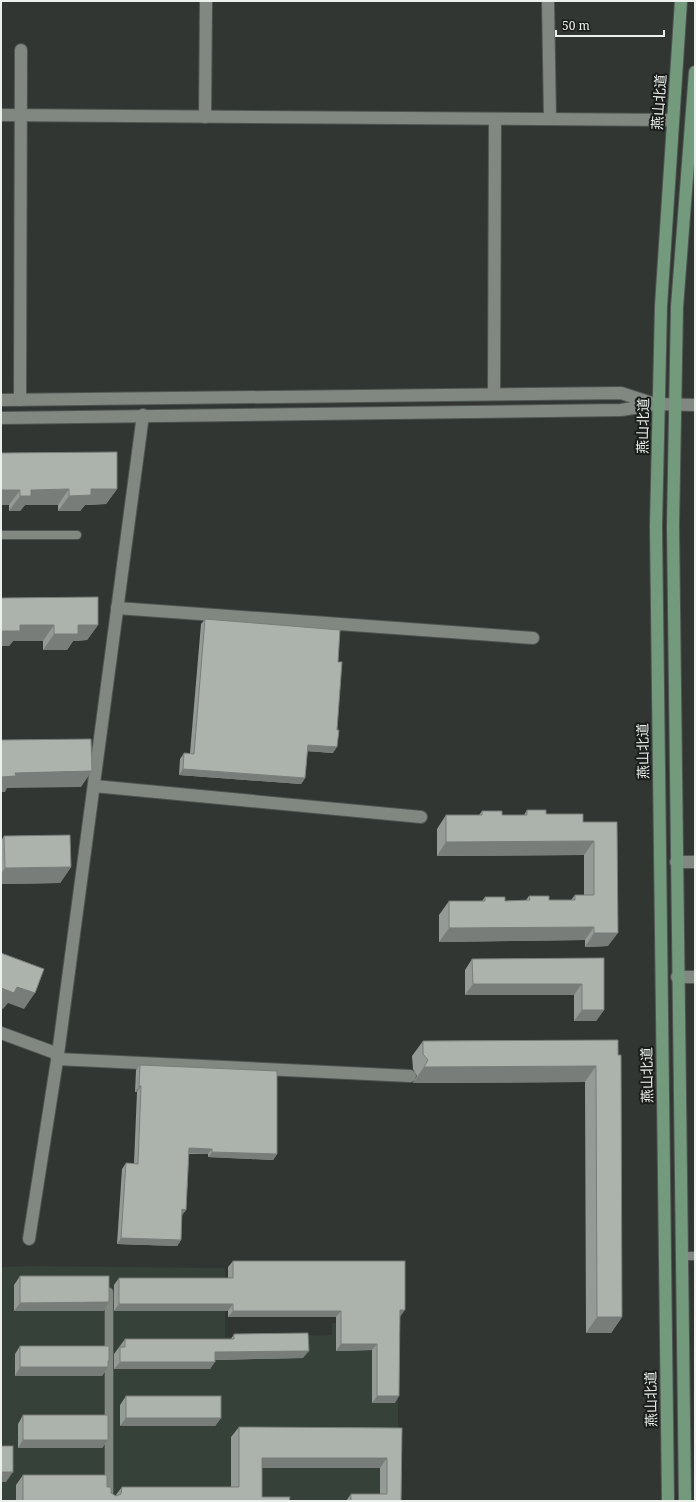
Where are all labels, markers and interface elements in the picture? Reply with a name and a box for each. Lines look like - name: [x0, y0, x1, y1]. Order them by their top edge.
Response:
- scale bar: [556, 12, 664, 38]
- text: 50 m: [562, 17, 590, 34]
- street label: 燕山北道: [647, 73, 670, 131]
- street label: 燕山北道: [633, 398, 652, 454]
- street label: 燕山北道: [633, 723, 652, 779]
- street label: 燕山北道: [637, 1047, 656, 1103]
- street label: 燕山北道: [641, 1371, 660, 1427]

